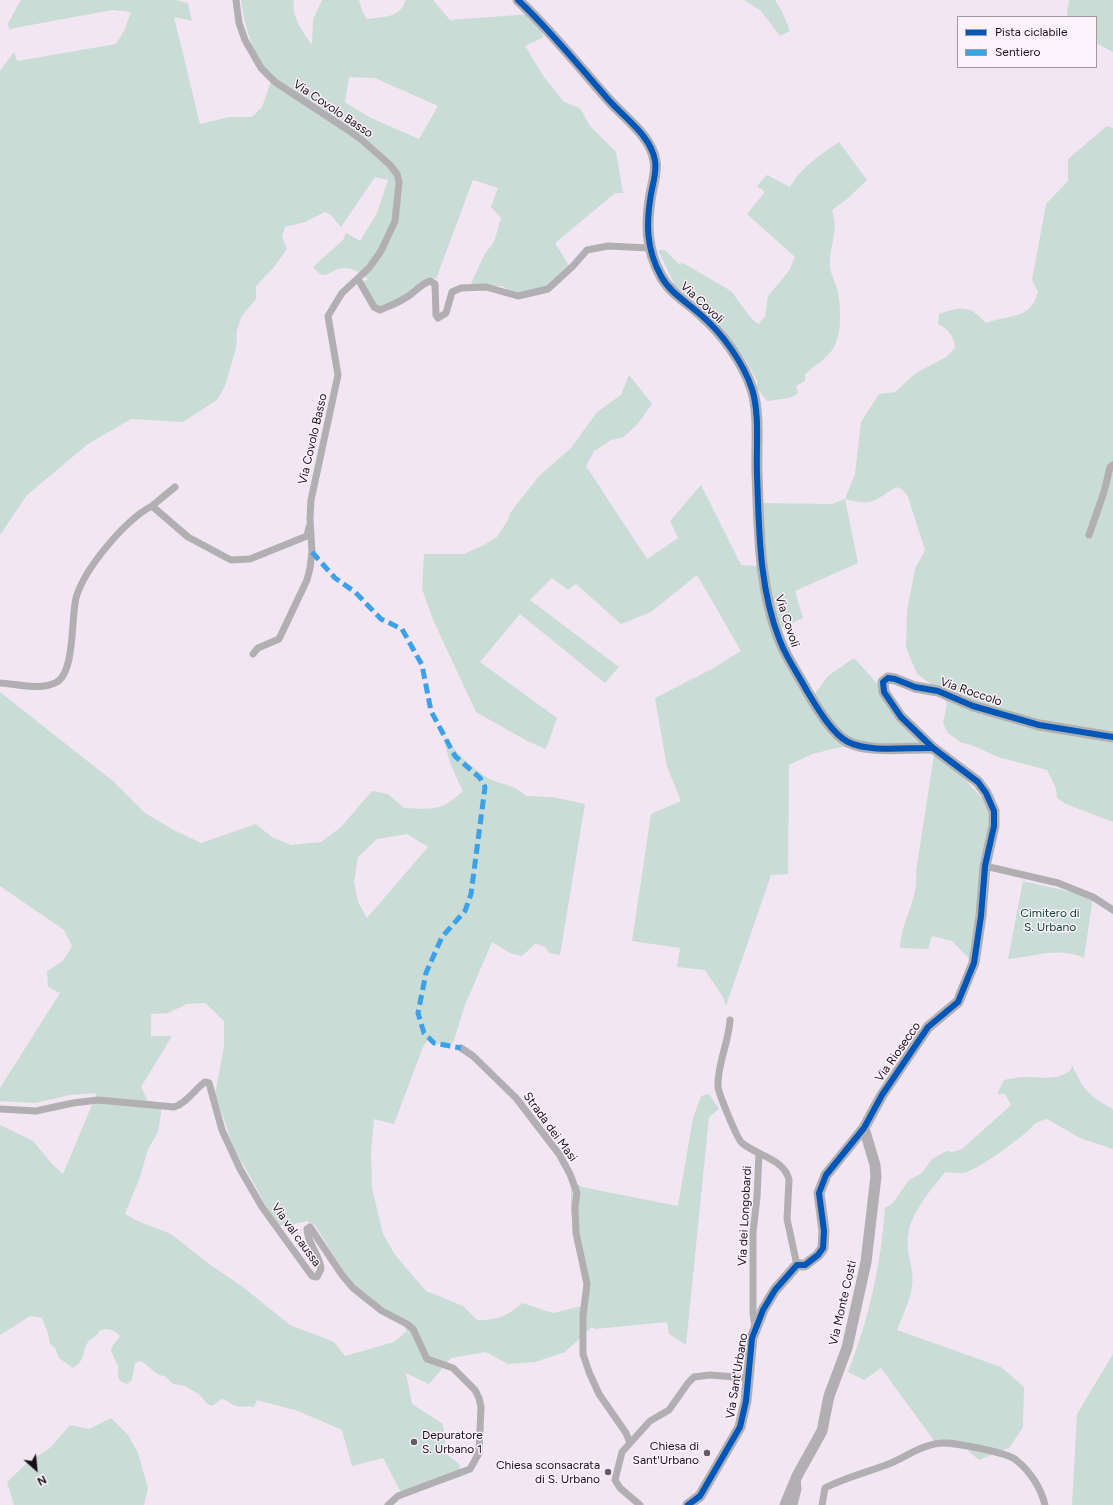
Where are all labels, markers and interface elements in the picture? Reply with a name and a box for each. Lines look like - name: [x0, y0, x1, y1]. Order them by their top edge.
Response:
- legend: [957, 16, 1097, 68]
- text: Pista ciclabile: [995, 25, 1067, 39]
- text: Sentiero: [995, 45, 1041, 59]
- street label: Via Covolo Basso: [290, 77, 376, 141]
- street label: Via Covoli: [677, 279, 727, 327]
- street label: Via Covolo Basso: [296, 392, 330, 486]
- street label: Via Covoli: [772, 593, 802, 649]
- street label: Via Roccolo: [938, 675, 1004, 709]
- park label: Cimitero di S. Urbano: [1020, 906, 1080, 934]
- street label: Via Riosecco: [872, 1019, 924, 1085]
- street label: Strada dei Masi: [520, 1090, 580, 1164]
- street label: Via dei Longobardi: [735, 1165, 755, 1267]
- street label: Via val caussa: [268, 1201, 324, 1269]
- street label: Via Monte Costi: [826, 1259, 860, 1347]
- street label: Via Sant'Urbano: [723, 1332, 751, 1420]
- place label: Depuratore S. Urbano 1: [422, 1428, 483, 1456]
- marker: Depuratore S. Urbano 1: [409, 1437, 419, 1447]
- place label: Chiesa di Sant'Urbano: [633, 1439, 699, 1467]
- marker: Chiesa di Sant'Urbano: [702, 1448, 712, 1458]
- north arrow: [16, 1449, 56, 1489]
- place label: Chiesa sconsacrata di S. Urbano: [496, 1458, 600, 1486]
- marker: Chiesa sconsacrata di S. Urbano: [603, 1467, 613, 1477]
- text: N: [35, 1472, 48, 1488]

